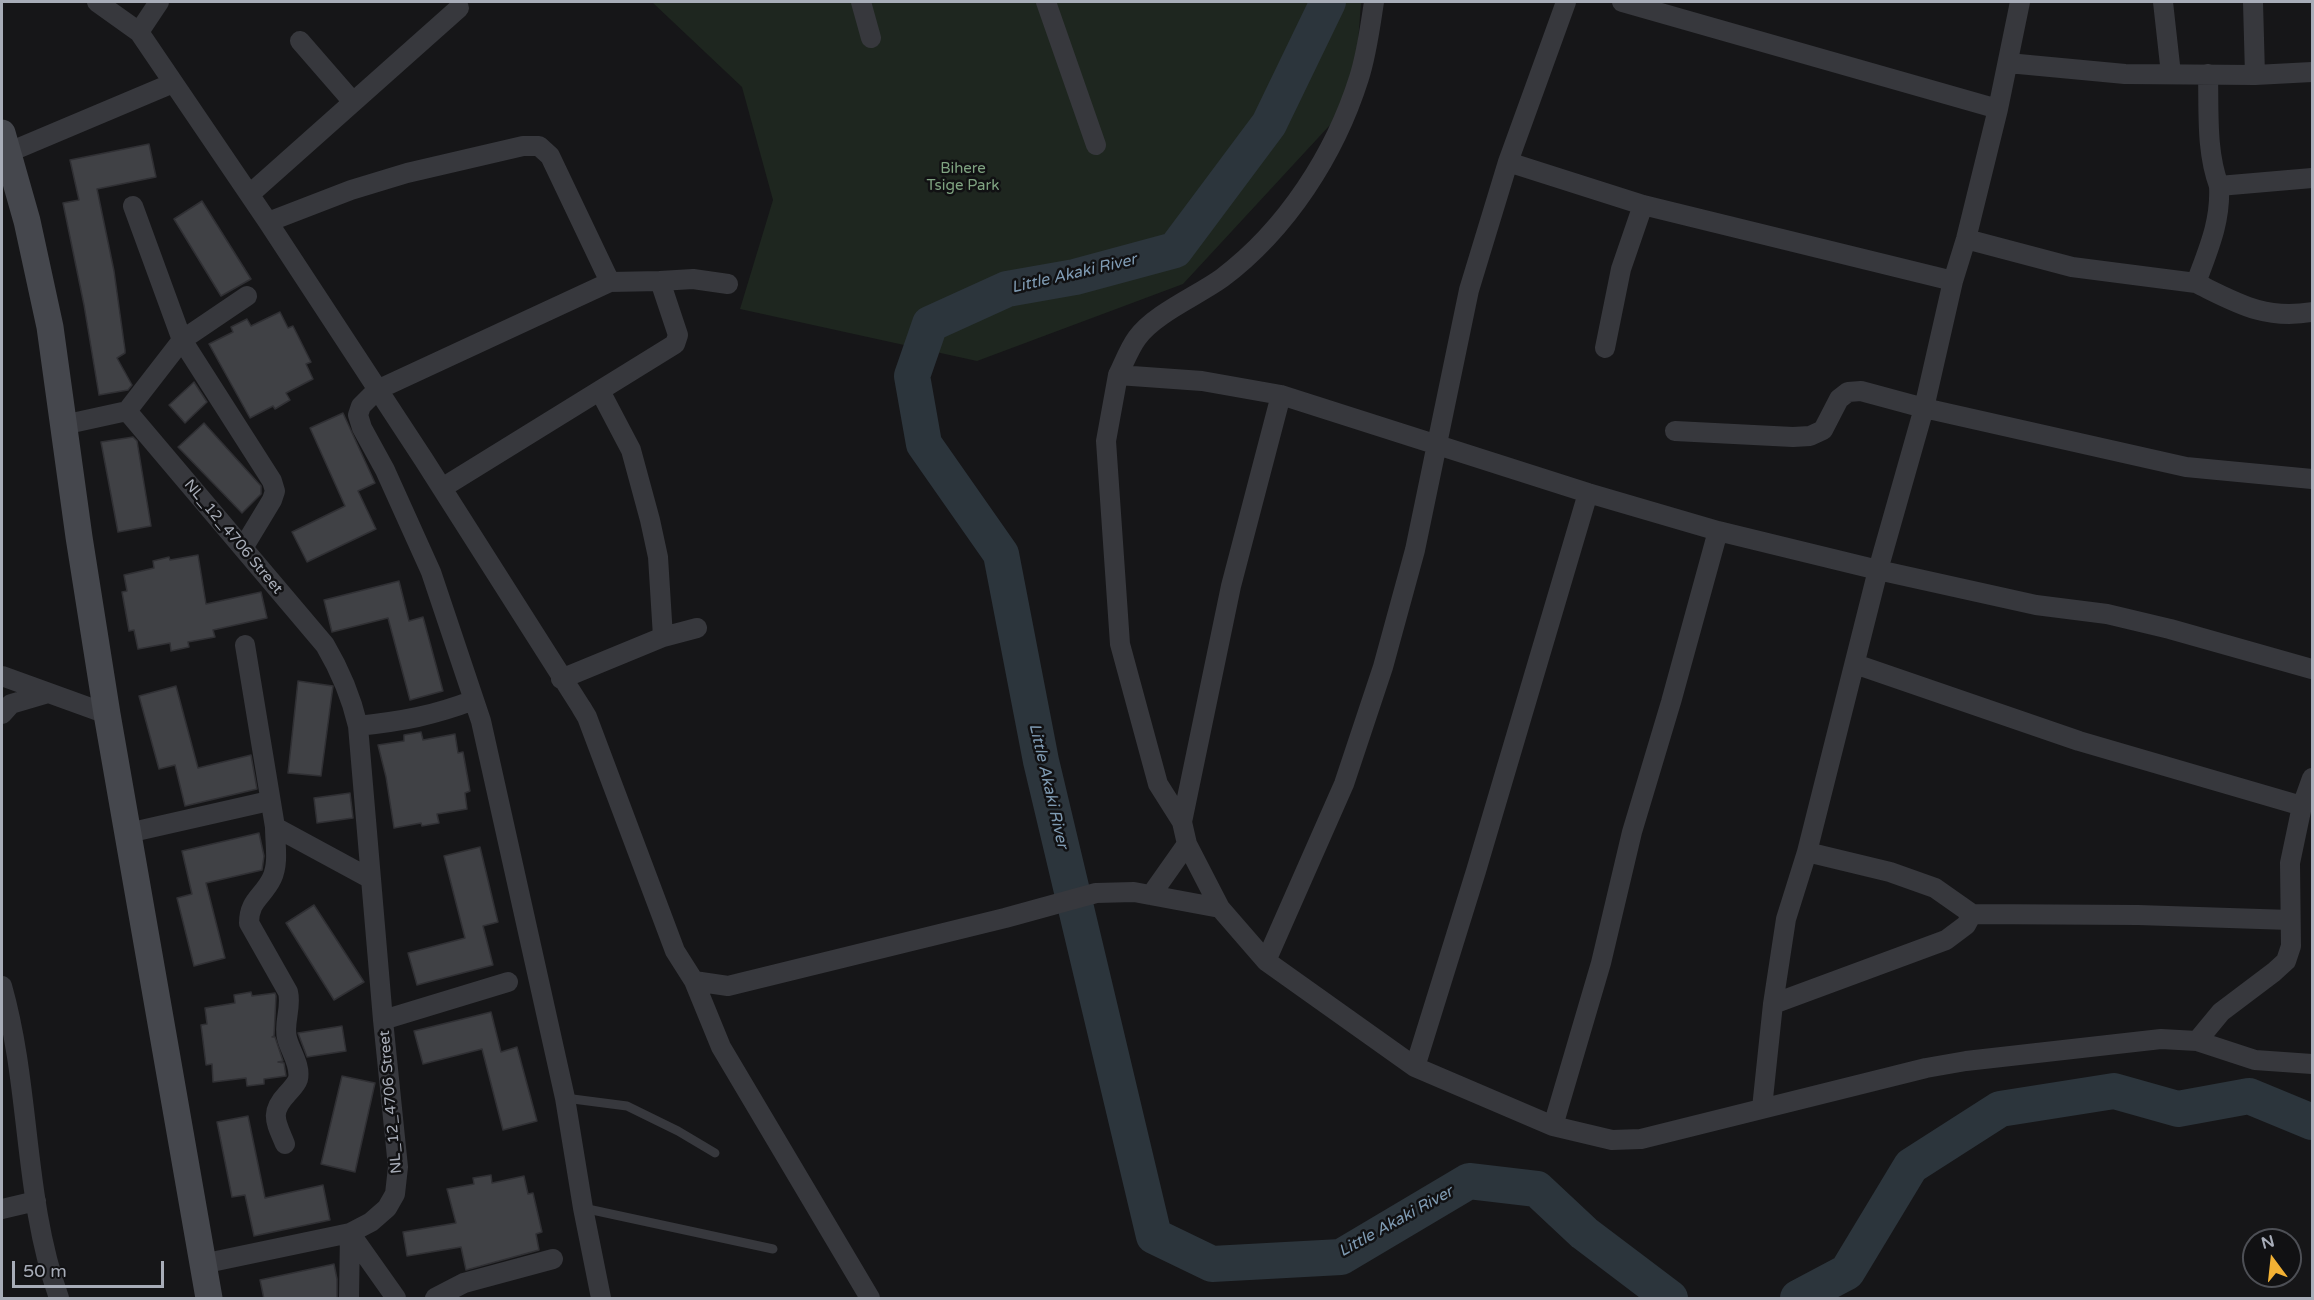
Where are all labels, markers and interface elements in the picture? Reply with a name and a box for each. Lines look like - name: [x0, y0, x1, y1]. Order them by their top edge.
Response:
- park label: Bihere Tsige Park: [927, 160, 999, 195]
- water label: Little Akaki River: [1010, 250, 1138, 298]
- street label: NL_12_4706 Street: [180, 476, 286, 598]
- water label: Little Akaki River: [1024, 722, 1072, 850]
- street label: NL_12_4706 Street: [376, 1030, 406, 1174]
- water label: Little Akaki River: [1335, 1183, 1457, 1261]
- north arrow: [2242, 1228, 2302, 1288]
- text: N: [2259, 1231, 2277, 1254]
- scale bar: [15, 1249, 166, 1287]
- text: 50 m: [23, 1260, 67, 1282]

